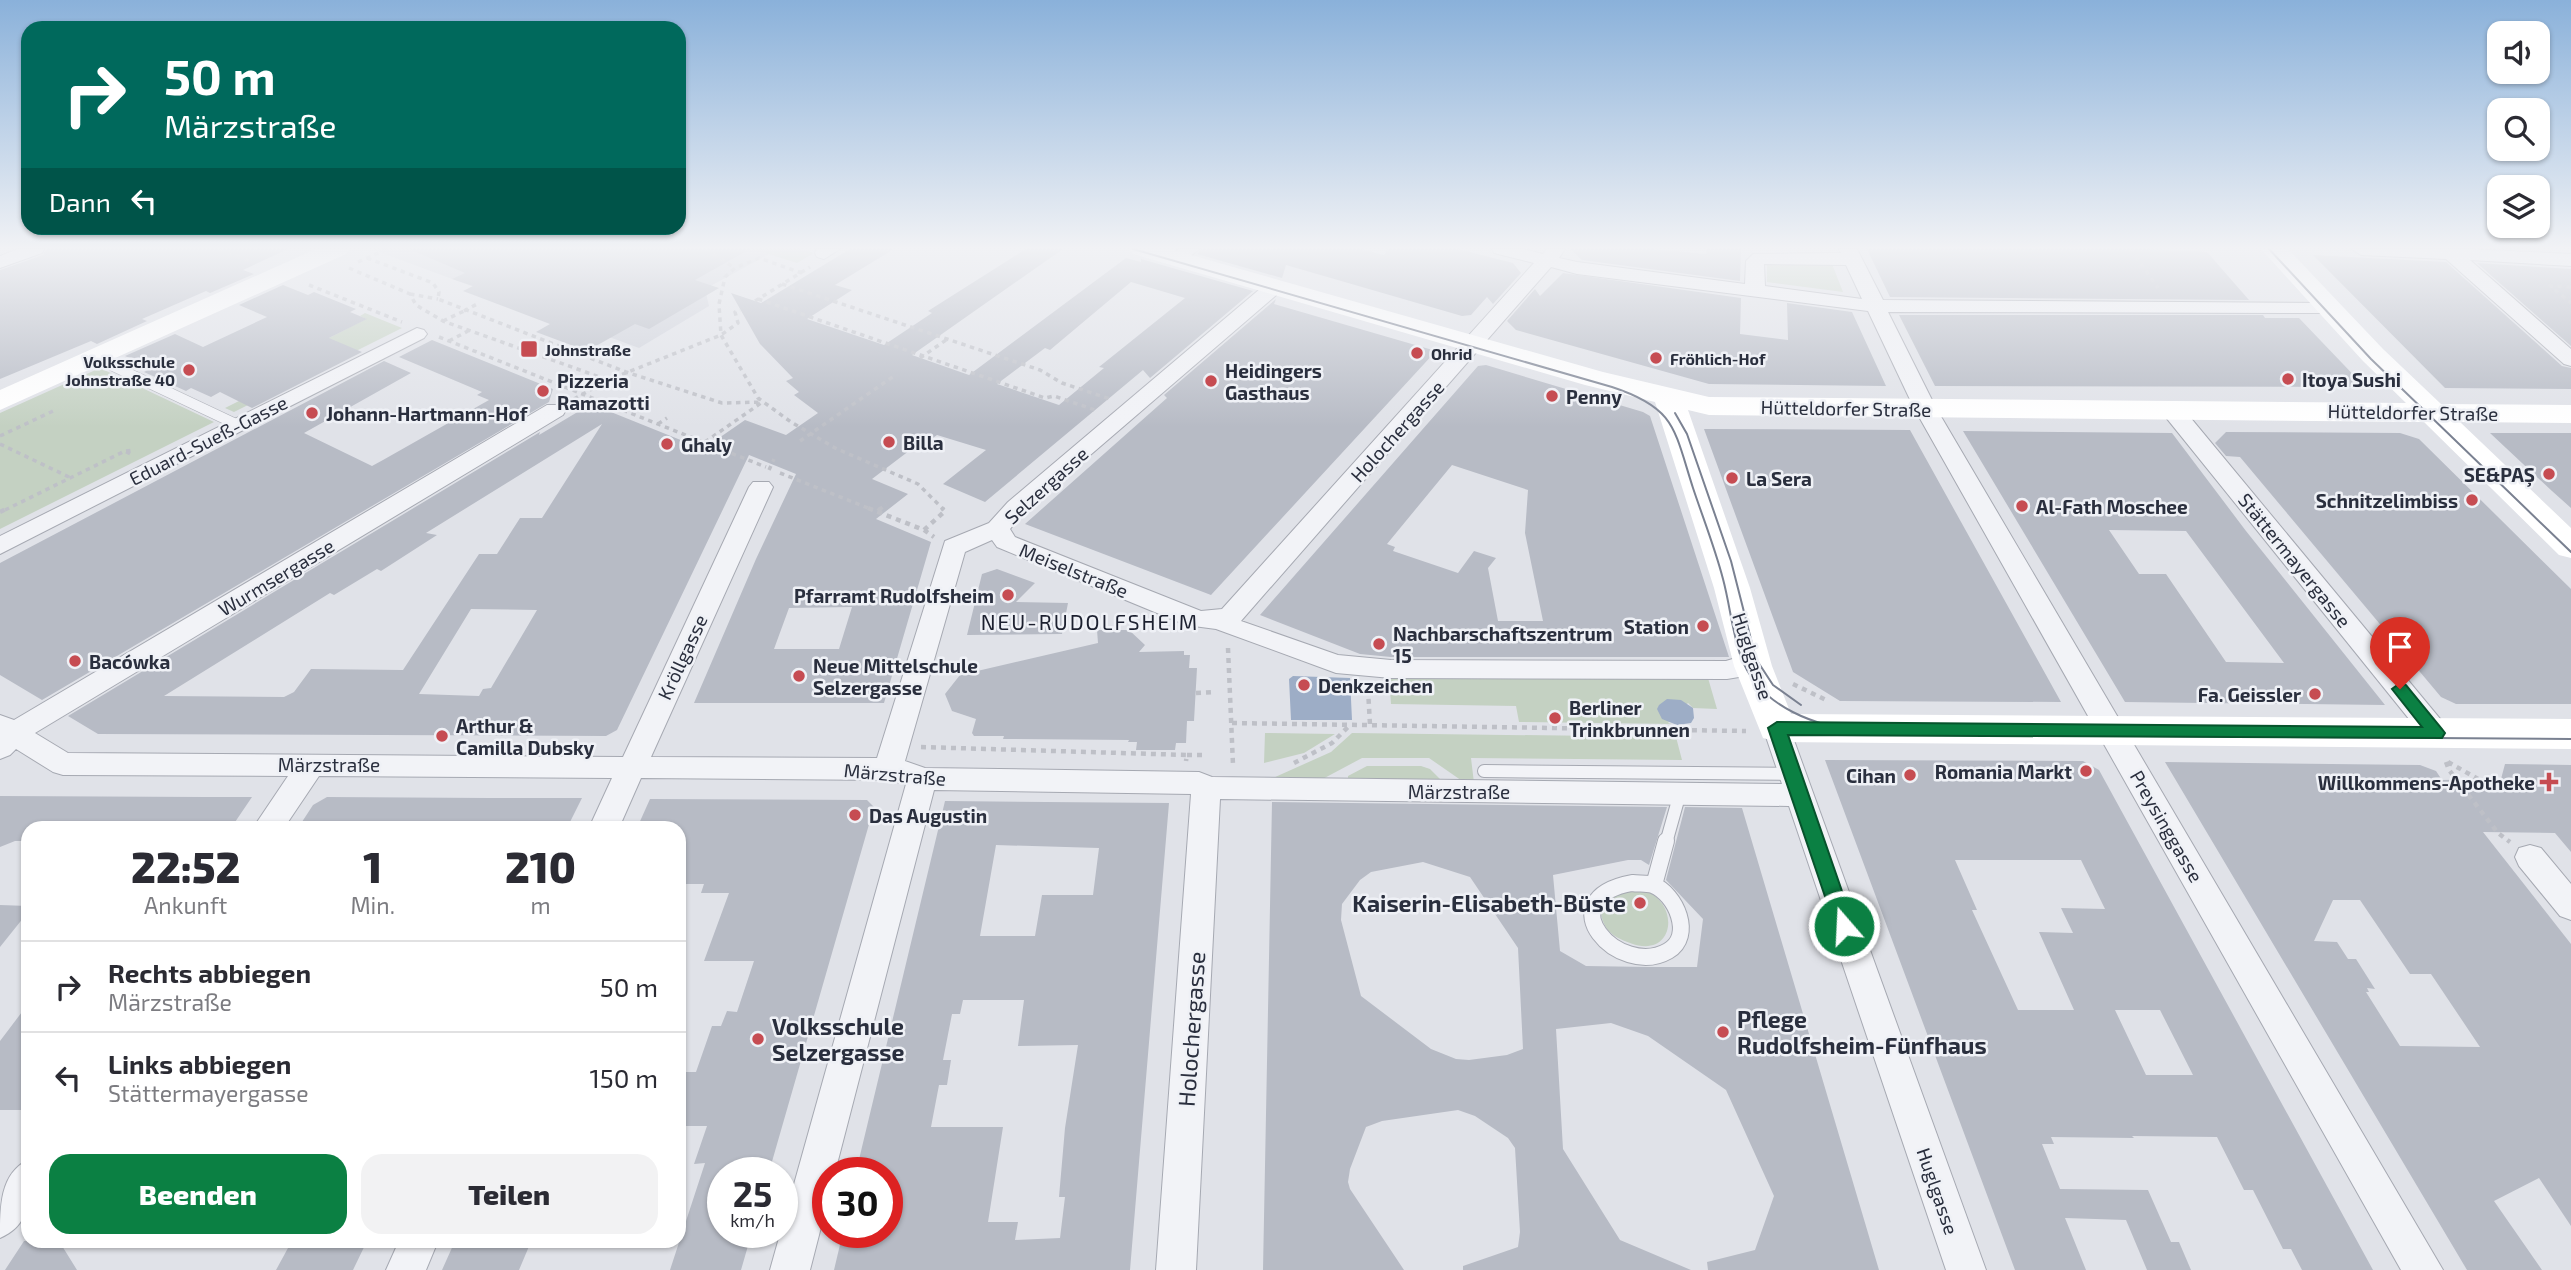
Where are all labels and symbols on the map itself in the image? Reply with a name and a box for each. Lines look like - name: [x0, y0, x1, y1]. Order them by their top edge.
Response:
- marker: Johnstraße: [519, 339, 539, 359]
- place label: Johnstraße: [545, 340, 631, 359]
- place label: Ohrid: [1431, 344, 1472, 363]
- marker: Ohrid: [1409, 345, 1425, 361]
- place label: Fröhlich-Hof: [1670, 349, 1766, 368]
- marker: Fröhlich-Hof: [1648, 350, 1664, 366]
- place label: Volksschule Johnstraße 40: [65, 352, 175, 389]
- place label: Heidingers Gasthaus: [1225, 359, 1322, 404]
- marker: Volksschule Johnstraße 40: [181, 362, 197, 378]
- place label: Itoya Sushi: [2302, 368, 2401, 392]
- place label: Pizzeria Ramazotti: [557, 369, 650, 414]
- marker: Itoya Sushi: [2280, 371, 2296, 387]
- marker: Heidingers Gasthaus: [1203, 373, 1219, 389]
- street label: Holochergasse: [1345, 376, 1449, 486]
- marker: Pizzeria Ramazotti: [535, 383, 551, 399]
- place label: Penny: [1566, 385, 1622, 409]
- marker: Penny: [1544, 388, 1560, 404]
- street label: Eduard-Sueß-Gasse: [125, 390, 291, 490]
- street label: Hütteldorfer Straße: [1760, 395, 1932, 421]
- street label: Hütteldorfer Straße: [2327, 399, 2499, 425]
- place label: Johann-Hartmann-Hof: [326, 402, 529, 425]
- marker: Johann-Hartmann-Hof: [304, 405, 320, 421]
- place label: Billa: [903, 431, 944, 454]
- place label: Ghaly: [681, 433, 732, 457]
- marker: Billa: [881, 434, 897, 450]
- marker: Ghaly: [659, 436, 675, 452]
- street label: Selzergasse: [1000, 442, 1092, 528]
- place label: SE&PAŞ: [2464, 463, 2535, 487]
- marker: SE&PAŞ: [2541, 466, 2557, 482]
- place label: La Sera: [1746, 467, 1812, 490]
- marker: La Sera: [1724, 470, 1740, 486]
- street label: Stättermayergasse: [2234, 488, 2356, 632]
- place label: Schnitzelimbiss: [2316, 489, 2458, 512]
- marker: Schnitzelimbiss: [2464, 492, 2480, 508]
- place label: Al-Fath Moschee: [2036, 495, 2188, 518]
- marker: Al-Fath Moschee: [2014, 498, 2030, 514]
- street label: Wurmsergasse: [214, 533, 338, 621]
- street label: Meiselstraße: [1016, 538, 1132, 602]
- place label: Pfarramt Rudolfsheim: [794, 584, 994, 607]
- marker: Pfarramt Rudolfsheim: [1000, 587, 1016, 603]
- district label: NEU-RUDOLFSHEIM: [981, 609, 1199, 634]
- street label: Huglgasse: [1728, 610, 1778, 702]
- street label: Kröllgasse: [652, 611, 712, 703]
- place label: Station: [1624, 615, 1689, 638]
- pin: [2370, 617, 2430, 689]
- marker: Station: [1695, 618, 1711, 634]
- place label: Nachbarschaftszentrum 15: [1393, 622, 1612, 667]
- marker: Nachbarschaftszentrum 15: [1371, 636, 1387, 652]
- place label: Bacówka: [89, 650, 170, 673]
- marker: Bacówka: [67, 653, 83, 669]
- place label: Neue Mittelschule Selzergasse: [813, 654, 978, 699]
- marker: Neue Mittelschule Selzergasse: [791, 668, 807, 684]
- place label: Denkzeichen: [1318, 674, 1433, 697]
- marker: Denkzeichen: [1296, 677, 1312, 693]
- place label: Fa. Geissler: [2198, 683, 2301, 706]
- marker: Fa. Geissler: [2307, 686, 2323, 702]
- place label: Berliner Trinkbrunnen: [1569, 696, 1690, 741]
- marker: Berliner Trinkbrunnen: [1547, 710, 1563, 726]
- place label: Arthur & Camilla Dubsky: [456, 714, 595, 760]
- marker: Arthur & Camilla Dubsky: [434, 728, 450, 744]
- street label: Märzstraße: [278, 753, 380, 776]
- street label: Märzstraße: [843, 758, 947, 790]
- place label: Romania Markt: [1935, 760, 2072, 783]
- marker: Romania Markt: [2078, 763, 2094, 779]
- place label: Cihan: [1846, 764, 1896, 787]
- street label: Preysinggasse: [2126, 766, 2208, 886]
- marker: Cihan: [1902, 767, 1918, 783]
- place label: Willkommens-Apotheke: [2318, 771, 2535, 794]
- marker: Willkommens-Apotheke: [2541, 774, 2557, 790]
- street label: Märzstraße: [1408, 780, 1510, 803]
- place label: Das Augustin: [869, 804, 987, 827]
- marker: Das Augustin: [847, 807, 863, 823]
- place label: Kaiserin-Elisabeth-Büste: [1352, 889, 1626, 917]
- position arrow: [1807, 889, 1881, 963]
- marker: Kaiserin-Elisabeth-Büste: [1632, 895, 1648, 911]
- street label: Holochergasse: [1172, 950, 1210, 1108]
- place label: Pflege Rudolfsheim-Fünfhaus: [1737, 1005, 1987, 1059]
- place label: Volksschule Selzergasse: [772, 1012, 905, 1066]
- marker: Pflege Rudolfsheim-Fünfhaus: [1715, 1024, 1731, 1040]
- marker: Volksschule Selzergasse: [750, 1031, 766, 1047]
- street label: Huglgasse: [1912, 1145, 1964, 1237]
- speed limit sign: 30: [812, 1157, 903, 1248]

